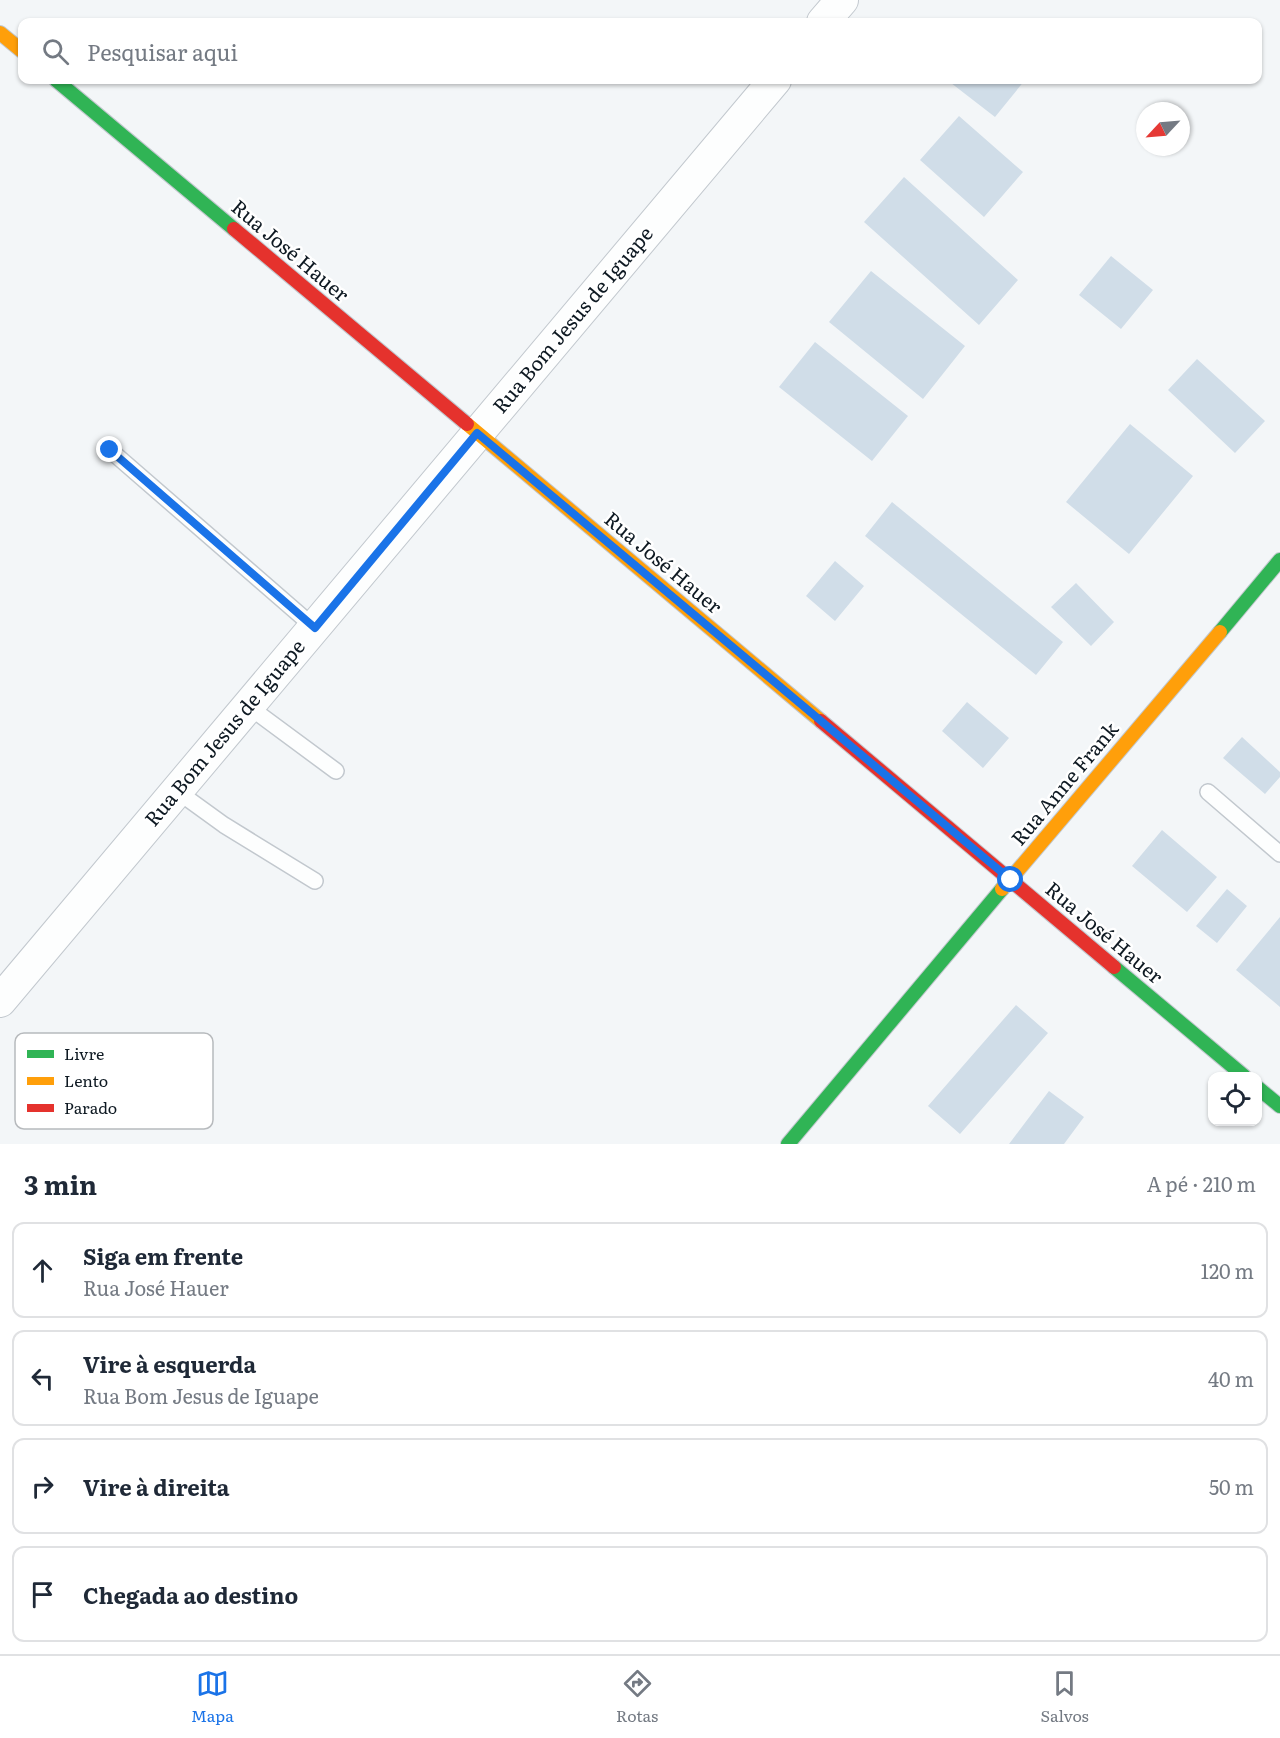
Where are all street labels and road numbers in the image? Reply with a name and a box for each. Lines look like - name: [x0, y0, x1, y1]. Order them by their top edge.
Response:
- street label: Rua José Hauer: [226, 191, 357, 308]
- street label: Rua Bom Jesus de Iguape: [484, 219, 659, 419]
- street label: Rua José Hauer: [599, 503, 730, 620]
- street label: Rua Bom Jesus de Iguape: [136, 632, 311, 832]
- street label: Rua Anne Frank: [1003, 714, 1125, 851]
- street label: Rua José Hauer: [1040, 873, 1171, 990]

